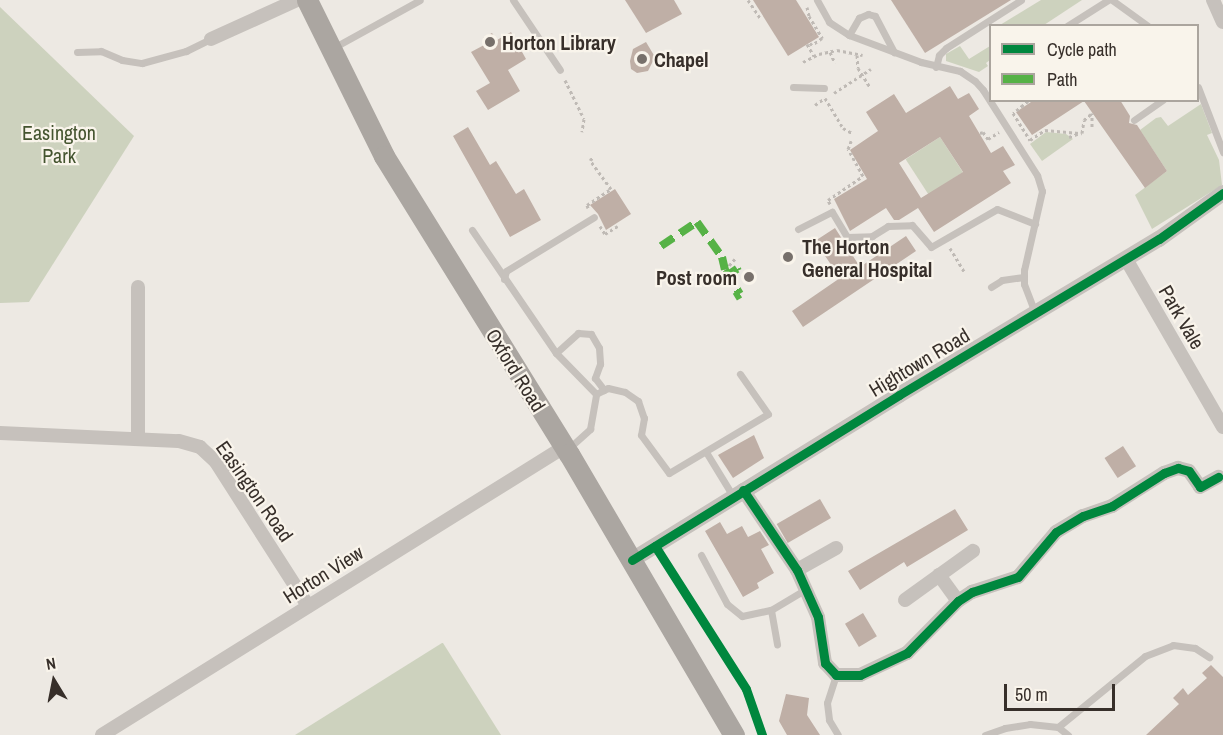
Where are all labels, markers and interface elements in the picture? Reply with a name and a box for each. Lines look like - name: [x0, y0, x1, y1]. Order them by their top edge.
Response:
- legend: [989, 24, 1199, 102]
- place label: Horton Library: [502, 30, 616, 54]
- marker: Horton Library: [483, 35, 497, 49]
- text: Cycle path: [1047, 37, 1117, 62]
- place label: Chapel: [654, 47, 709, 71]
- marker: Chapel: [635, 52, 649, 66]
- text: Path: [1047, 67, 1077, 92]
- park label: Easington Park: [22, 121, 96, 168]
- place label: The Horton General Hospital: [802, 234, 932, 281]
- marker: The Horton General Hospital: [779, 248, 797, 266]
- place label: Post room: [656, 265, 737, 289]
- marker: Post room: [742, 270, 756, 284]
- street label: Park Vale: [1154, 281, 1210, 353]
- street label: Hightown Road: [864, 323, 974, 401]
- street label: Oxford Road: [481, 324, 551, 416]
- street label: Easington Road: [211, 436, 299, 546]
- street label: Horton View: [278, 540, 368, 608]
- north arrow: [24, 651, 84, 711]
- text: N: [44, 652, 57, 675]
- scale bar: [1007, 672, 1118, 710]
- text: 50 m: [1015, 682, 1048, 707]

